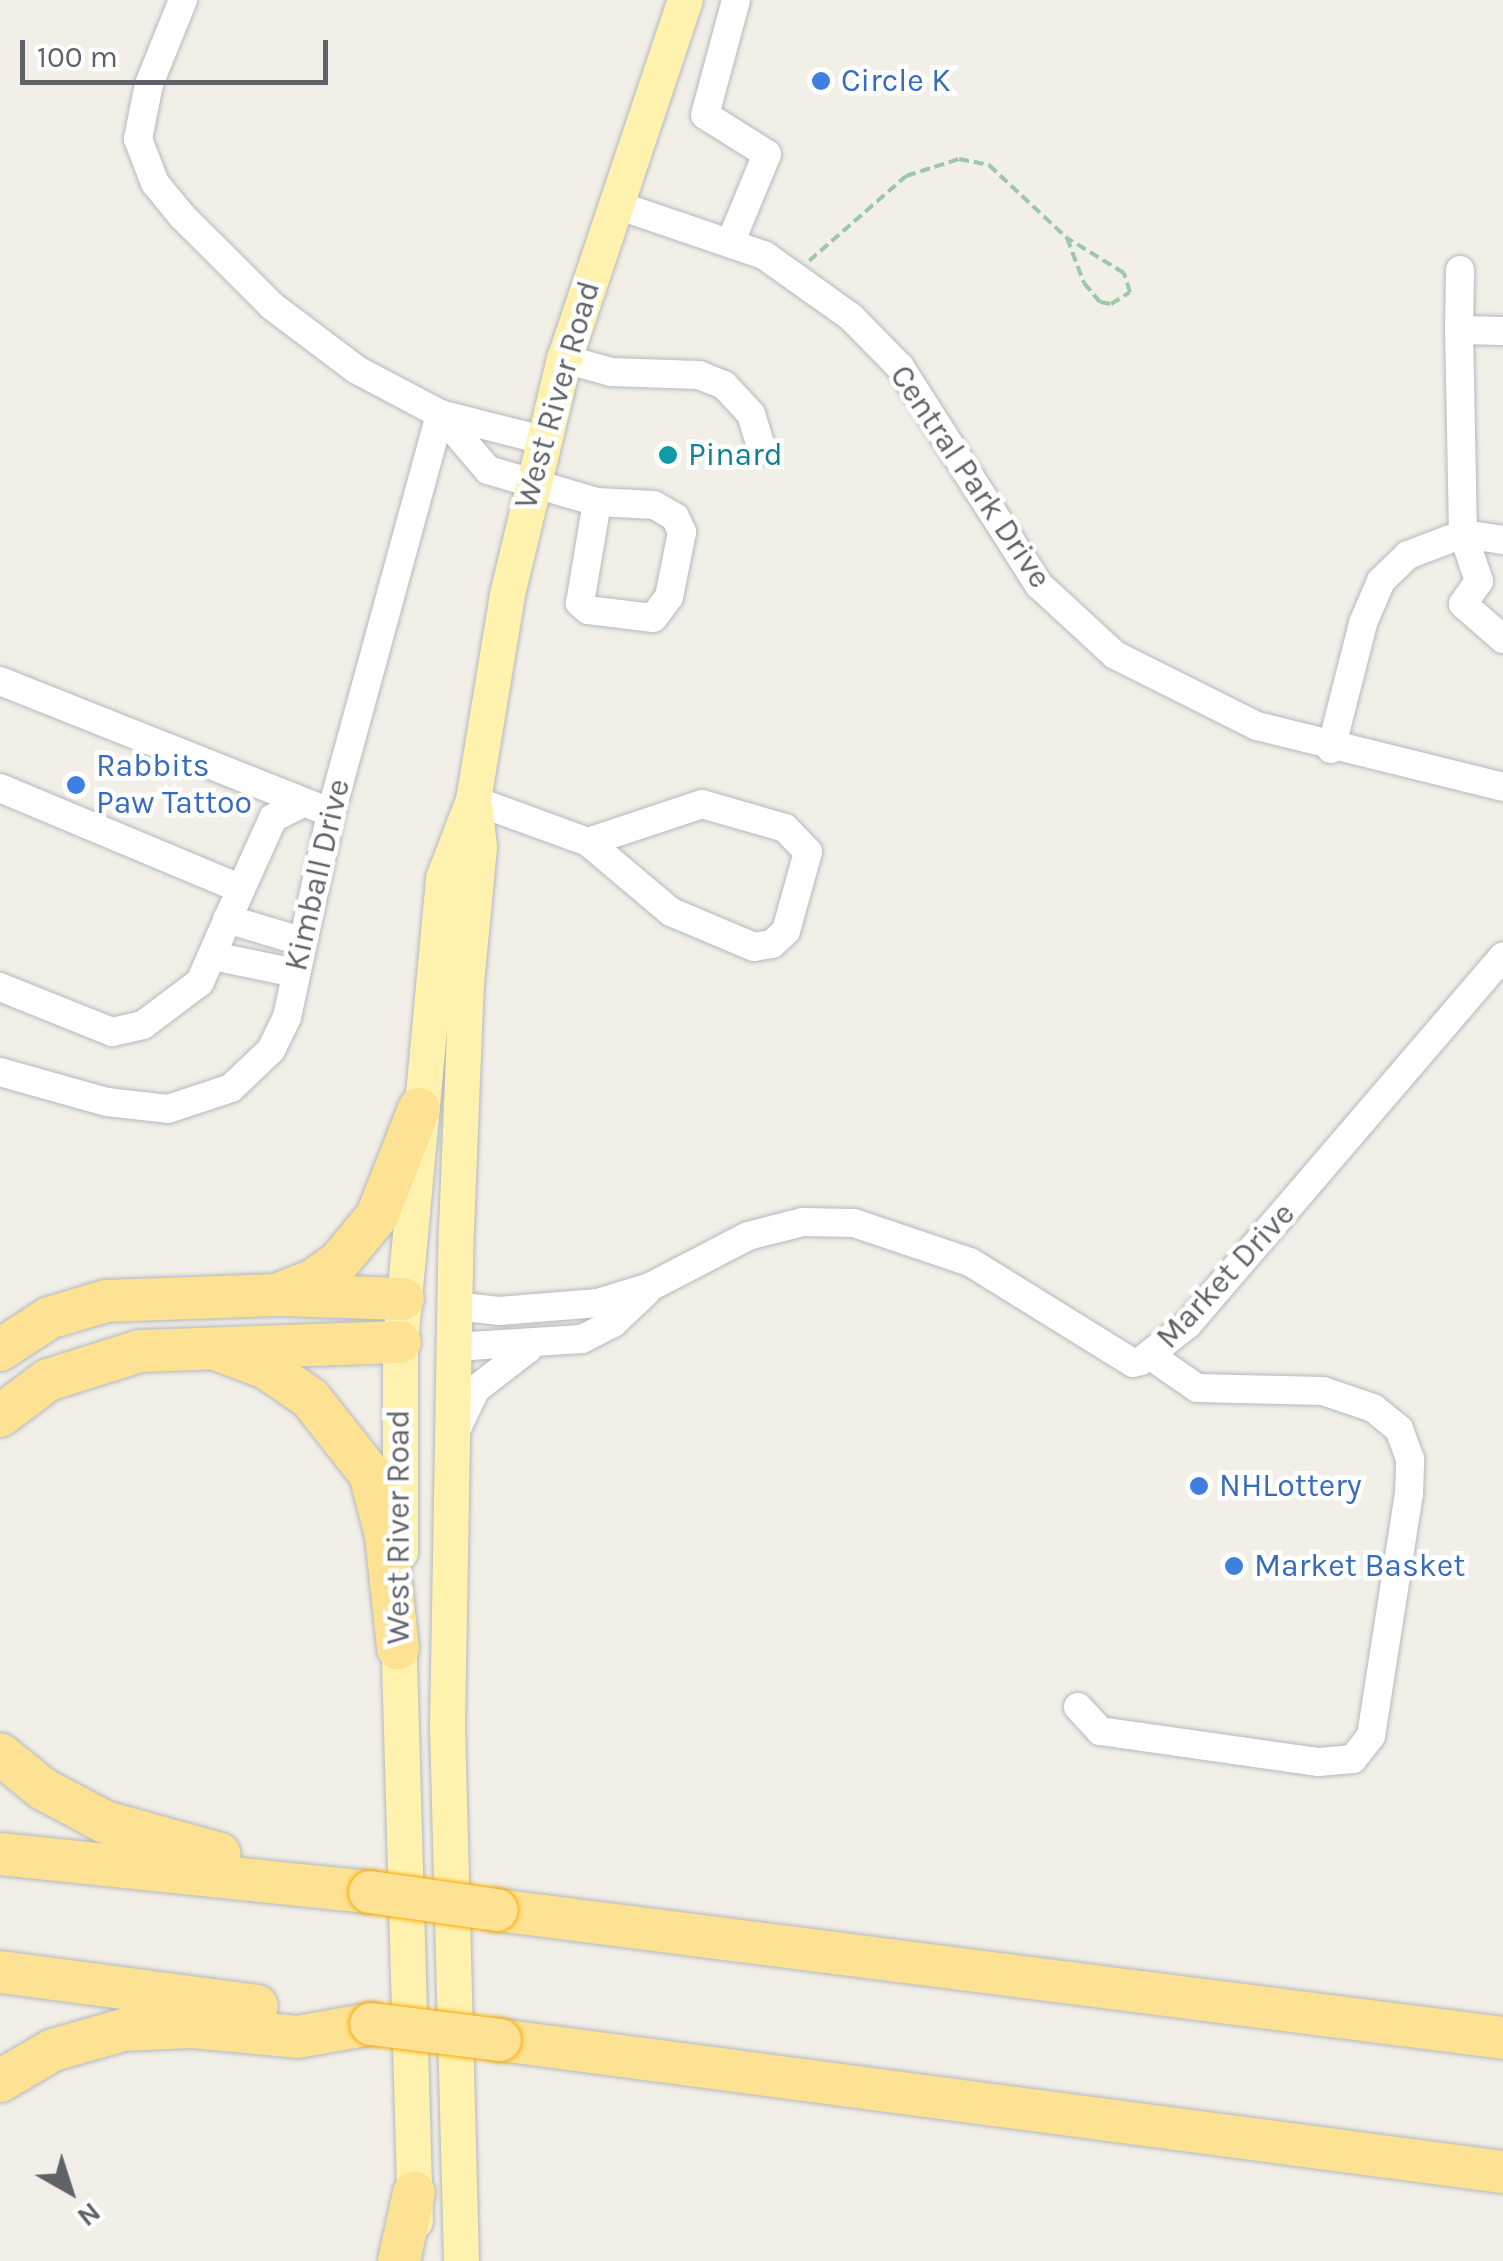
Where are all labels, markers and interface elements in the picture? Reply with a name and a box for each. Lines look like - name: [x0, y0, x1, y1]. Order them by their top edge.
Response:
- scale bar: [25, 20, 332, 82]
- text: 100 m: [37, 39, 118, 75]
- place label: Circle K: [841, 62, 951, 100]
- marker: Circle K: [810, 70, 832, 92]
- street label: West River Road: [507, 277, 609, 513]
- street label: Central Park Drive: [881, 358, 1059, 596]
- place label: Pinard: [688, 436, 783, 474]
- marker: Pinard: [657, 444, 679, 466]
- place label: Rabbits Paw Tattoo: [96, 748, 252, 823]
- marker: Rabbits Paw Tattoo: [65, 774, 87, 796]
- street label: Kimball Drive: [277, 775, 359, 975]
- street label: Market Drive: [1149, 1195, 1303, 1357]
- street label: West River Road: [380, 1410, 418, 1644]
- place label: NHLottery: [1219, 1467, 1362, 1505]
- marker: NHLottery: [1188, 1475, 1210, 1497]
- place label: Market Basket: [1254, 1547, 1465, 1585]
- marker: Market Basket: [1223, 1555, 1245, 1577]
- north arrow: [20, 2141, 120, 2241]
- text: N: [71, 2196, 107, 2234]

